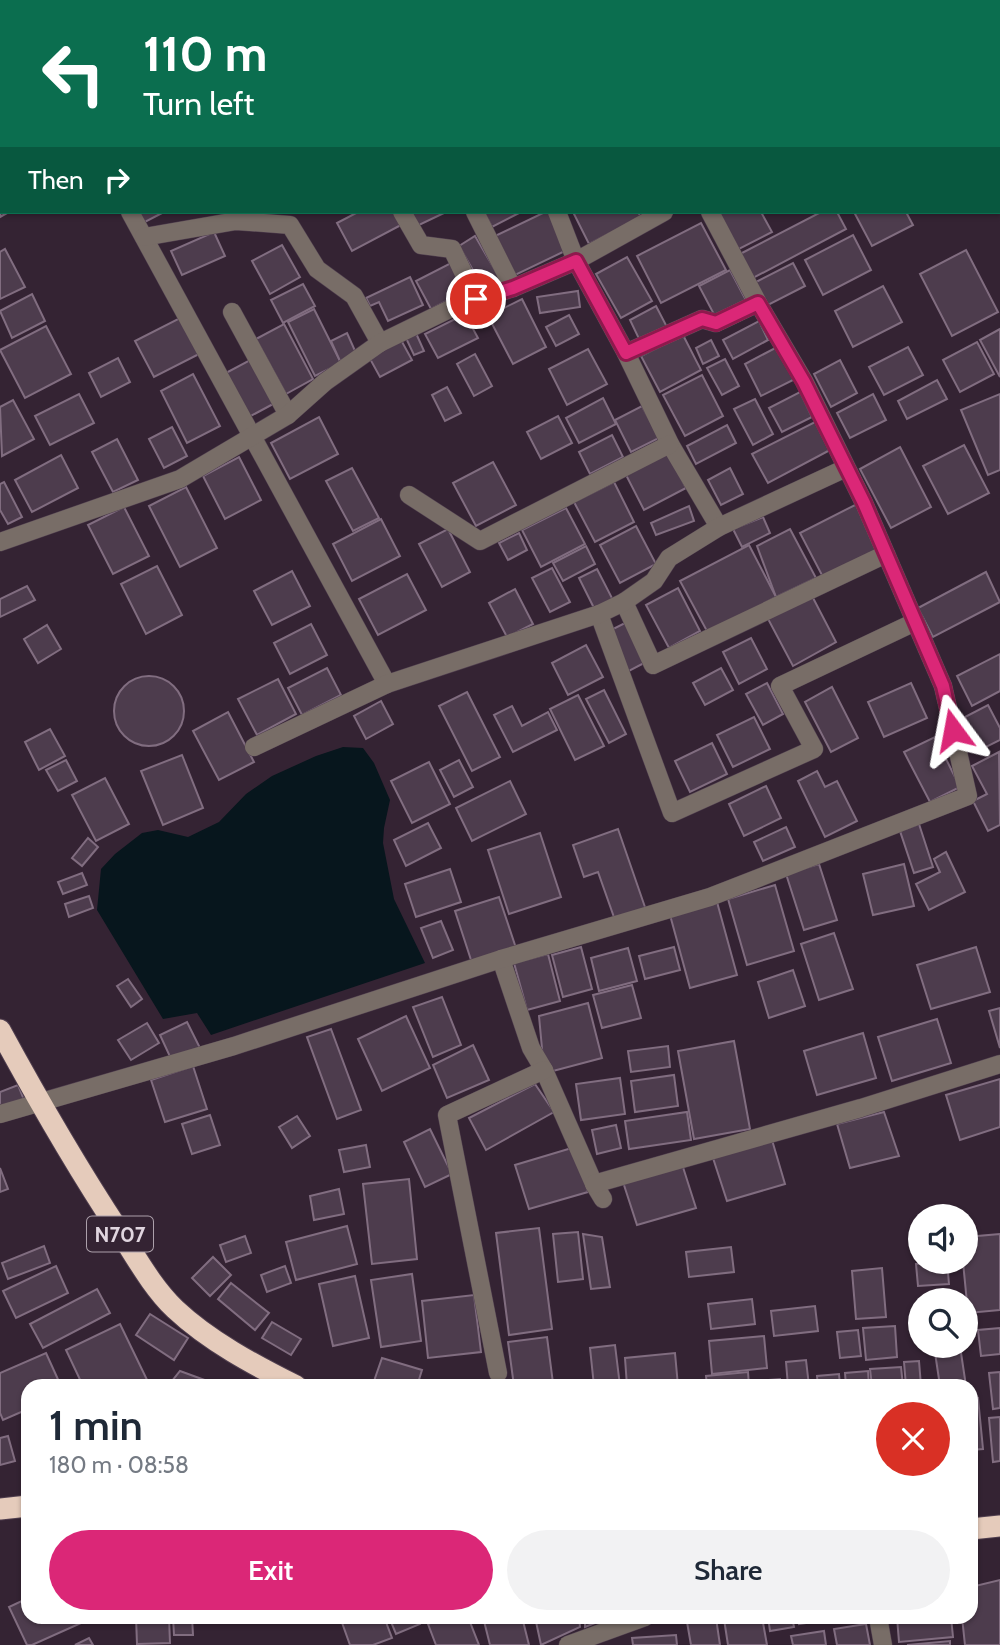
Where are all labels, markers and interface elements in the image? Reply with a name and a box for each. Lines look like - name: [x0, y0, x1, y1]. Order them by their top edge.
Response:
- text: 110 m: [143, 24, 267, 83]
- icon: left: [28, 28, 119, 119]
- text: Turn left: [143, 84, 254, 123]
- icon: right: [98, 161, 136, 199]
- text: Then: [28, 164, 84, 196]
- pin: [446, 269, 506, 329]
- icon: arrive: [457, 280, 495, 318]
- position arrow: [916, 693, 990, 767]
- map controls: [908, 1204, 978, 1358]
- button: sound: [908, 1204, 978, 1274]
- road number: N707: [87, 1216, 153, 1252]
- button: search: [908, 1288, 978, 1358]
- text: 1 min: [49, 1399, 143, 1451]
- button: close: [876, 1402, 950, 1476]
- text: 180 m · 08:58: [49, 1451, 189, 1479]
- button: Exit: [49, 1530, 493, 1610]
- button: Share: [507, 1530, 950, 1610]

